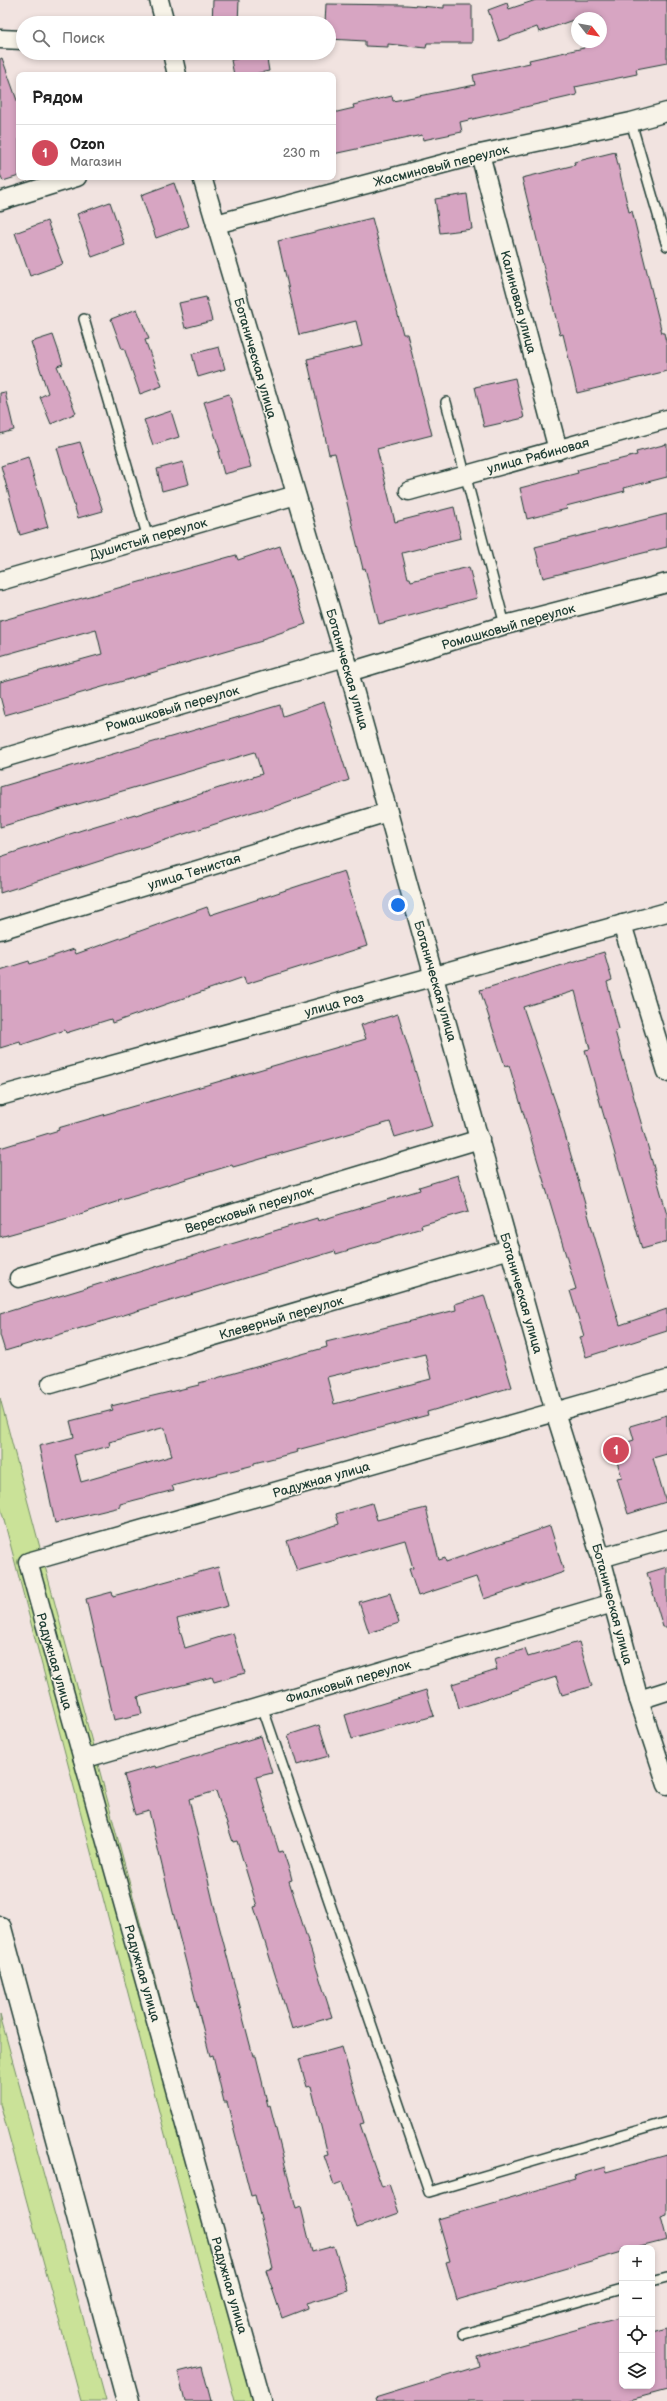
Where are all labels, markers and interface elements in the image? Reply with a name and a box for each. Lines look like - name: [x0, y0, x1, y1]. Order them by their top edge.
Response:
- north arrow: [571, 12, 607, 48]
- search box: [16, 16, 336, 60]
- icon: search: [30, 27, 52, 49]
- text: Поиск: [62, 29, 105, 48]
- text: Рядом: [32, 88, 83, 108]
- text: Ozon: [70, 135, 105, 154]
- street label: Жасминовый переулок: [372, 141, 511, 191]
- text: 1: [42, 145, 48, 161]
- text: 230 m: [283, 145, 320, 161]
- text: Магазин: [70, 154, 122, 170]
- street label: Калиновая улица: [497, 249, 540, 356]
- street label: Ботаническая улица: [230, 296, 280, 421]
- street label: улица Рябиновая: [485, 435, 591, 477]
- street label: Душистый переулок: [88, 514, 209, 563]
- street label: Ромашковый переулок: [440, 600, 577, 654]
- street label: Ботаническая улица: [322, 607, 372, 732]
- street label: Ромашковый переулок: [104, 682, 241, 736]
- street label: улица Тенистая: [146, 850, 243, 894]
- your location: [388, 895, 408, 915]
- street label: Ботаническая улица: [410, 919, 460, 1044]
- street label: улица Роз: [303, 989, 366, 1021]
- street label: Вересковый переулок: [183, 1183, 316, 1237]
- street label: Ботаническая улица: [496, 1231, 546, 1356]
- street label: Клеверный переулок: [217, 1293, 345, 1343]
- pin: 1: [603, 1435, 629, 1465]
- street label: Радужная улица: [271, 1458, 372, 1502]
- street label: Ботаническая улица: [588, 1542, 636, 1667]
- street label: Радужная улица: [32, 1611, 76, 1712]
- street label: Фиалковый переулок: [284, 1656, 413, 1707]
- street label: Радужная улица: [120, 1923, 164, 2024]
- street label: Радужная улица: [207, 2235, 251, 2336]
- map controls: [619, 2245, 655, 2389]
- button: +: [619, 2245, 655, 2281]
- button: −: [619, 2281, 655, 2317]
- button: locate: [619, 2317, 655, 2353]
- button: layers: [619, 2353, 655, 2389]

